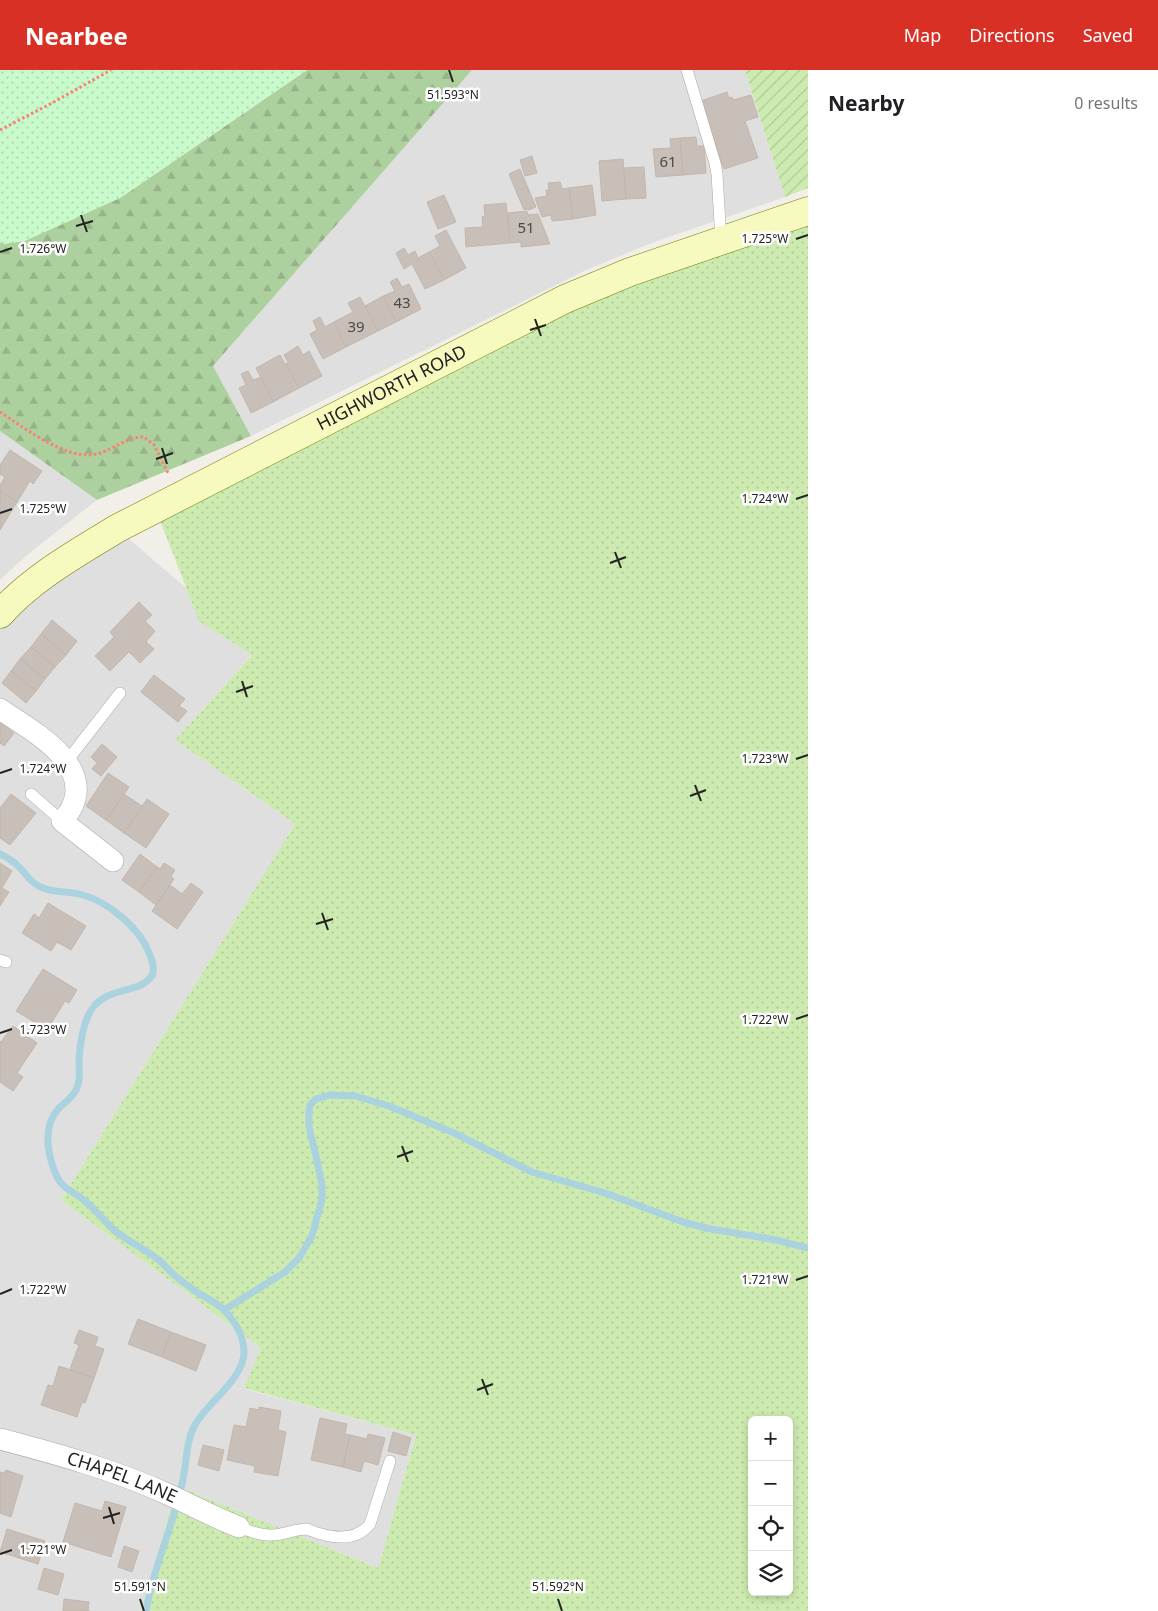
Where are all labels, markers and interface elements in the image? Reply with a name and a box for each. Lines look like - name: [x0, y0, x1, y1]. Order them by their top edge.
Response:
- text: Nearbee: [25, 19, 128, 52]
- text: Map: [904, 23, 941, 47]
- text: Directions: [969, 23, 1055, 47]
- text: Saved: [1083, 23, 1133, 47]
- text: 51.593°N: [427, 86, 479, 103]
- text: Nearby: [828, 89, 904, 117]
- text: 0 results: [1074, 92, 1138, 114]
- house number: 61: [659, 151, 677, 171]
- house number: 51: [517, 217, 535, 237]
- text: 1.725°W: [742, 230, 788, 247]
- text: 1.726°W: [20, 240, 66, 257]
- house number: 43: [393, 292, 411, 312]
- house number: 39: [347, 316, 365, 336]
- street label: HIGHWORTH ROAD: [312, 339, 470, 435]
- text: 1.724°W: [742, 490, 788, 507]
- text: 1.725°W: [20, 500, 66, 517]
- text: 1.723°W: [742, 750, 788, 767]
- text: 1.724°W: [20, 760, 66, 777]
- text: 1.722°W: [742, 1011, 788, 1028]
- text: 1.723°W: [20, 1021, 66, 1038]
- text: 1.721°W: [742, 1271, 788, 1288]
- text: 1.722°W: [20, 1281, 66, 1298]
- map controls: [748, 1416, 793, 1596]
- button: +: [748, 1416, 793, 1461]
- street label: CHAPEL LANE: [64, 1445, 182, 1508]
- button: −: [748, 1461, 793, 1506]
- button: locate: [748, 1506, 793, 1551]
- text: 1.721°W: [20, 1541, 66, 1558]
- button: layers: [748, 1551, 793, 1596]
- text: 51.591°N: [114, 1578, 166, 1595]
- text: 51.592°N: [532, 1578, 584, 1595]

